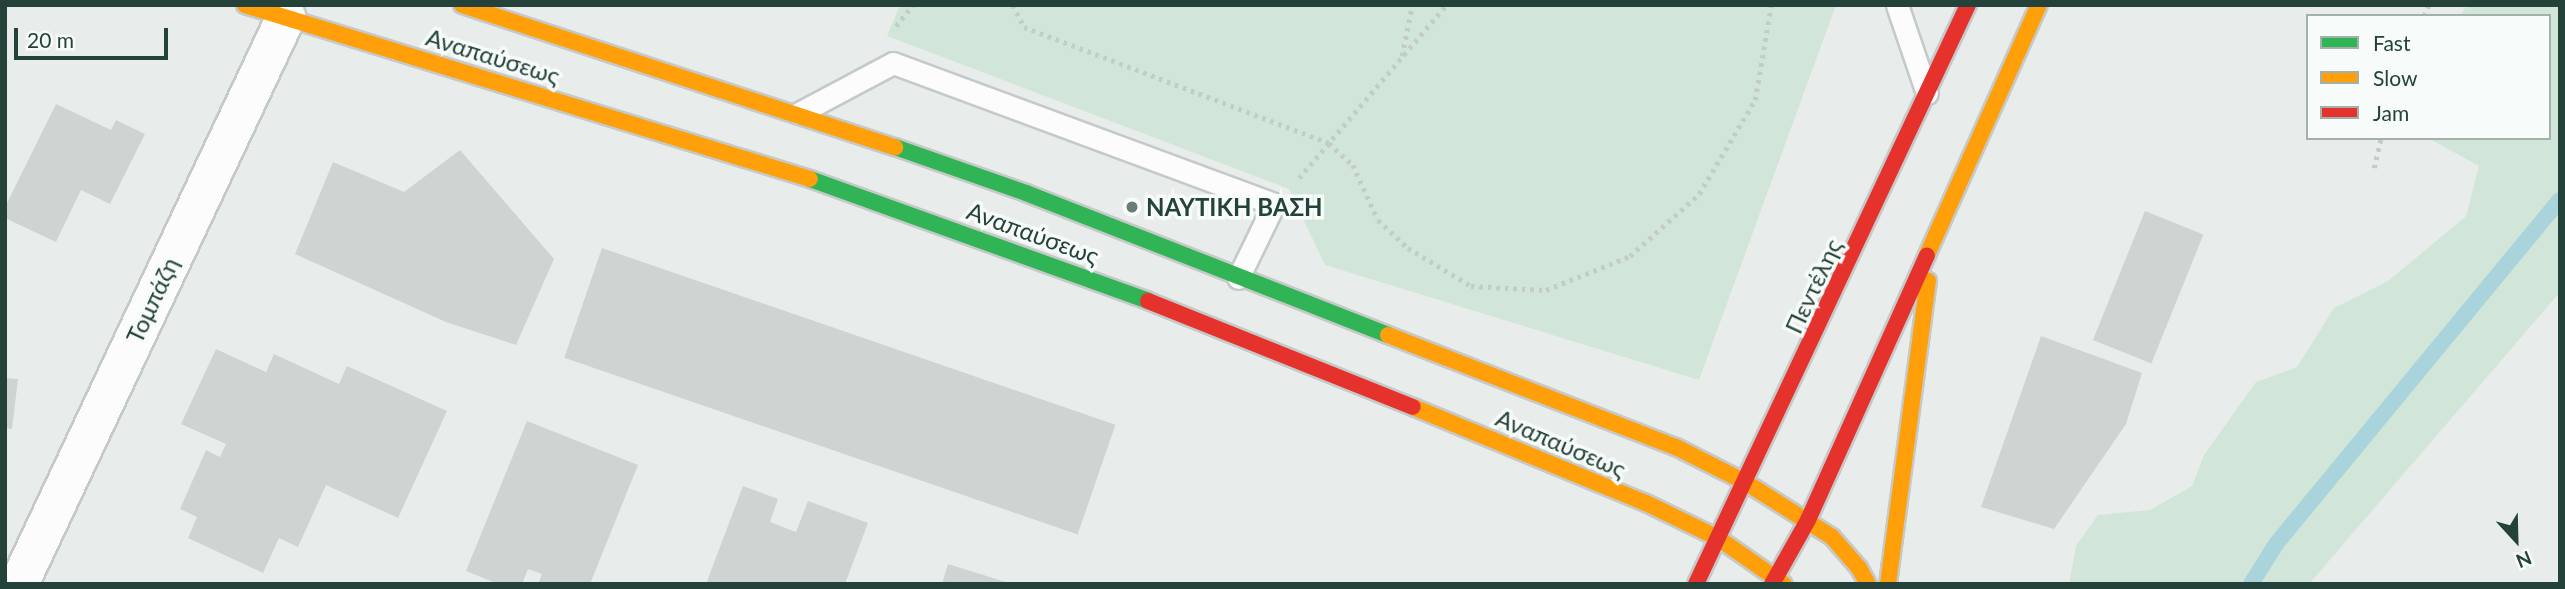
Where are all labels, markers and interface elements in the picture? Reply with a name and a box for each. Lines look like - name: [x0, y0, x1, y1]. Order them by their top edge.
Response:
- scale bar: [18, 14, 172, 58]
- legend: [2306, 14, 2551, 140]
- street label: Αναπαύσεως: [423, 22, 563, 90]
- text: 20 m: [27, 27, 74, 52]
- text: Fast: [2373, 30, 2410, 55]
- text: Slow: [2373, 65, 2417, 90]
- text: Jam: [2373, 100, 2409, 125]
- place label: ΝΑΥΤΙΚΗ ΒΑΣΗ: [1146, 193, 1323, 221]
- street label: Αναπαύσεως: [963, 196, 1103, 270]
- marker: ΝΑΥΤΙΚΗ ΒΑΣΗ: [1124, 199, 1140, 215]
- street label: Πεντέλης: [1779, 234, 1847, 338]
- street label: Τομπάζη: [120, 253, 184, 347]
- street label: Αναπαύσεως: [1492, 403, 1630, 483]
- north arrow: [2481, 505, 2551, 575]
- text: N: [2513, 547, 2535, 573]

